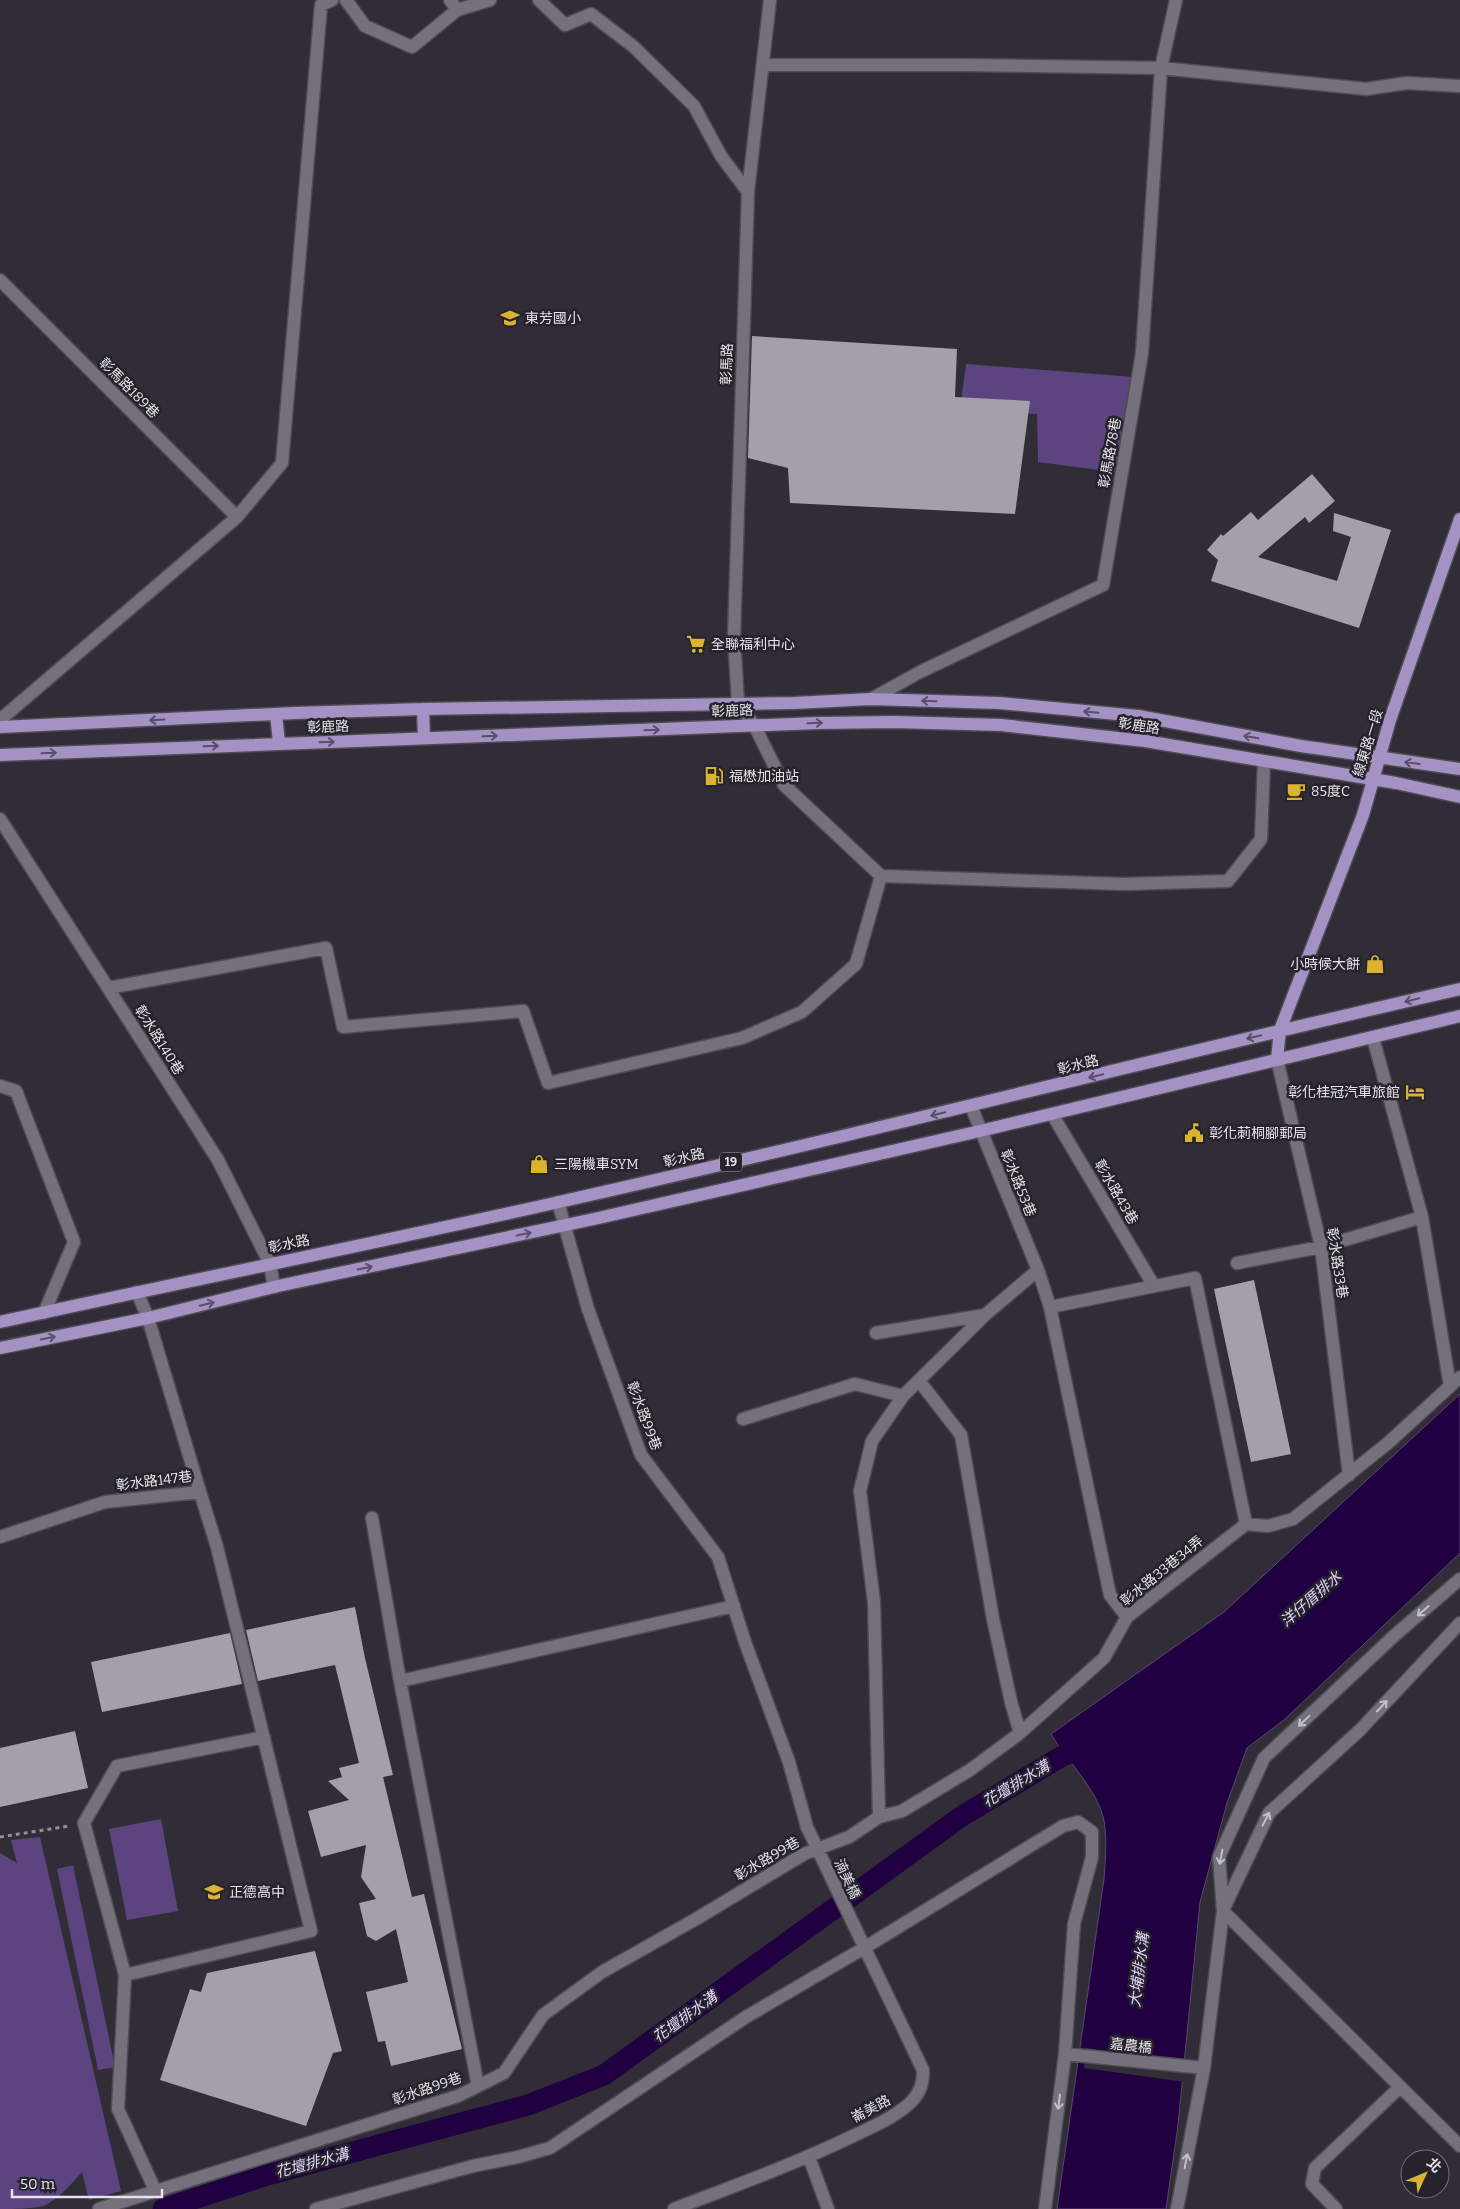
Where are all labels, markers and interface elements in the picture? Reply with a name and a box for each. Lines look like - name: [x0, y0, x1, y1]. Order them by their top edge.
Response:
- school or university icon: 東芳國小: [499, 307, 521, 329]
- place label: 東芳國小: [525, 310, 581, 327]
- street label: 彰馬路: [718, 343, 736, 385]
- street label: 彰馬路189巷: [95, 354, 163, 422]
- street label: 彰馬路78巷: [1095, 416, 1125, 490]
- supermarket icon: 全聯福利中心: [685, 633, 707, 655]
- place label: 全聯福利中心: [711, 636, 795, 653]
- one-way arrow: [921, 696, 938, 706]
- street label: 彰鹿路: [711, 702, 753, 720]
- one-way arrow: [1083, 707, 1099, 716]
- street label: 線東路一段: [1350, 707, 1386, 779]
- one-way arrow: [150, 715, 166, 724]
- street label: 彰鹿路: [1117, 715, 1161, 737]
- street label: 彰鹿路: [307, 718, 349, 736]
- one-way arrow: [806, 718, 822, 728]
- one-way arrow: [644, 725, 660, 735]
- one-way arrow: [482, 731, 498, 741]
- one-way arrow: [1244, 731, 1260, 741]
- one-way arrow: [319, 737, 335, 746]
- one-way arrow: [202, 741, 219, 751]
- one-way arrow: [40, 748, 56, 757]
- one-way arrow: [1404, 757, 1420, 767]
- fuel station icon: 福懋加油站: [703, 765, 725, 787]
- place label: 福懋加油站: [729, 768, 799, 785]
- cafe icon: 85度C: [1285, 780, 1307, 802]
- place label: 85度C: [1311, 783, 1350, 800]
- shop icon: 小時候大餅: [1364, 953, 1386, 975]
- place label: 小時候大餅: [1290, 956, 1360, 973]
- one-way arrow: [1405, 996, 1421, 1005]
- street label: 彰水路140巷: [131, 1002, 187, 1078]
- one-way arrow: [1247, 1033, 1263, 1042]
- street label: 彰水路: [1056, 1052, 1100, 1078]
- one-way arrow: [1089, 1072, 1105, 1081]
- hotel icon: 彰化桂冠汽車旅館: [1404, 1081, 1426, 1103]
- place label: 彰化桂冠汽車旅館: [1288, 1084, 1400, 1101]
- one-way arrow: [931, 1110, 947, 1119]
- public building icon: 彰化莿桐腳郵局: [1183, 1122, 1205, 1144]
- place label: 彰化莿桐腳郵局: [1209, 1125, 1307, 1142]
- street label: 彰水路: [662, 1145, 706, 1171]
- street label: 彰水路53巷: [997, 1147, 1039, 1219]
- road number: 19: [720, 1152, 742, 1172]
- shop icon: 三陽機車SYM: [528, 1153, 550, 1175]
- place label: 三陽機車SYM: [554, 1156, 639, 1173]
- street label: 彰水路43巷: [1091, 1157, 1141, 1227]
- street label: 彰水路33巷: [1323, 1226, 1351, 1300]
- one-way arrow: [516, 1229, 532, 1239]
- street label: 彰水路: [267, 1231, 311, 1257]
- one-way arrow: [357, 1263, 373, 1272]
- one-way arrow: [198, 1299, 214, 1308]
- one-way arrow: [39, 1333, 55, 1343]
- street label: 彰水路99巷: [623, 1379, 665, 1453]
- street label: 彰水路147巷: [115, 1468, 193, 1494]
- street label: 彰水路33巷34弄: [1117, 1532, 1207, 1610]
- water label: 洋仔厝排水: [1277, 1567, 1346, 1630]
- one-way arrow: [1417, 1605, 1430, 1616]
- one-way arrow: [1376, 1700, 1388, 1713]
- one-way arrow: [1297, 1715, 1310, 1727]
- water label: 花壇排水溝: [979, 1756, 1054, 1811]
- one-way arrow: [1261, 1812, 1271, 1827]
- street label: 彰水路99巷: [731, 1834, 803, 1884]
- one-way arrow: [1216, 1849, 1226, 1865]
- street label: 湳美橋: [830, 1856, 864, 1902]
- school or university icon: 正德高中: [203, 1881, 225, 1903]
- place label: 正德高中: [229, 1884, 285, 1901]
- water label: 大埔排水溝: [1125, 1930, 1153, 2008]
- water label: 花壇排水溝: [649, 1987, 722, 2046]
- street label: 嘉農橋: [1109, 2035, 1153, 2057]
- street label: 彰水路99巷: [390, 2069, 464, 2109]
- street label: 崙美路: [848, 2092, 894, 2126]
- one-way arrow: [1053, 2094, 1063, 2110]
- water label: 花壇排水溝: [273, 2144, 352, 2181]
- north arrow: [1400, 2149, 1450, 2199]
- one-way arrow: [1182, 2154, 1191, 2170]
- text: 北: [1423, 2154, 1445, 2176]
- scale bar: [12, 2166, 162, 2198]
- text: 50 m: [20, 2175, 56, 2193]

